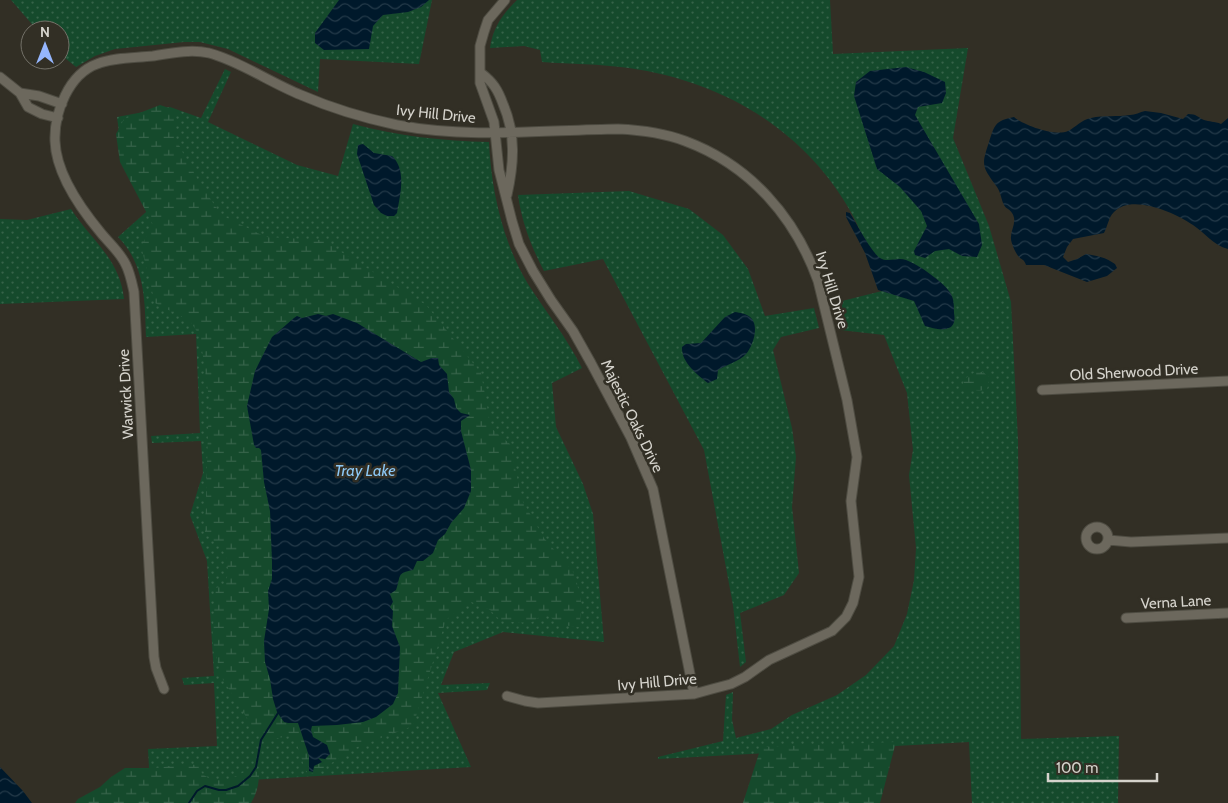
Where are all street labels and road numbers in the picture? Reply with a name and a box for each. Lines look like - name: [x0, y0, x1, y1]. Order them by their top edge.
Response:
- street label: Ivy Hill Drive: [395, 101, 477, 127]
- street label: Ivy Hill Drive: [812, 249, 852, 331]
- street label: Warwick Drive: [115, 348, 137, 439]
- street label: Majestic Oaks Drive: [597, 357, 667, 476]
- street label: Old Sherwood Drive: [1069, 360, 1199, 384]
- street label: Verna Lane: [1140, 591, 1212, 613]
- street label: Ivy Hill Drive: [616, 670, 698, 694]

